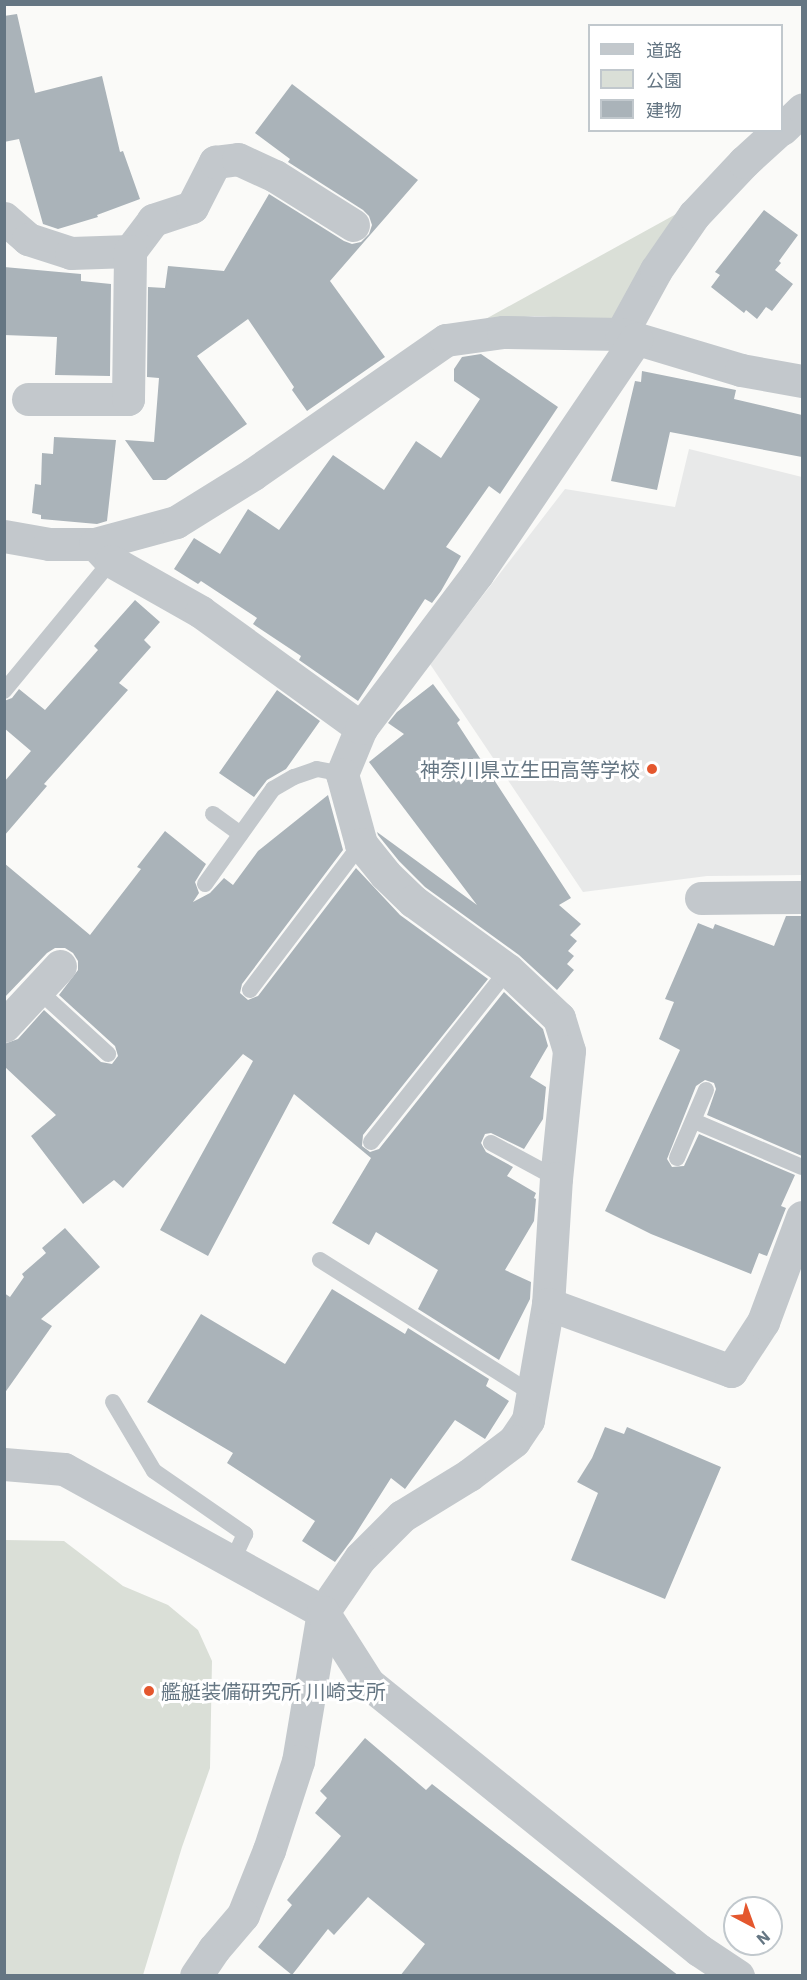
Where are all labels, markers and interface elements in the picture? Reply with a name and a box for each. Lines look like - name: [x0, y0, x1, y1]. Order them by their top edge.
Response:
- legend: [588, 24, 783, 132]
- text: 道路: [646, 39, 682, 62]
- text: 公園: [646, 69, 682, 92]
- text: 建物: [646, 99, 682, 122]
- place label: 神奈川県立生田高等学校: [420, 757, 640, 781]
- marker: 神奈川県立生田高等学校: [645, 762, 659, 776]
- place label: 艦艇装備研究所 川崎支所: [161, 1679, 386, 1703]
- marker: 艦艇装備研究所 川崎支所: [142, 1684, 156, 1698]
- north arrow: [723, 1896, 783, 1956]
- text: N: [753, 1927, 774, 1949]

